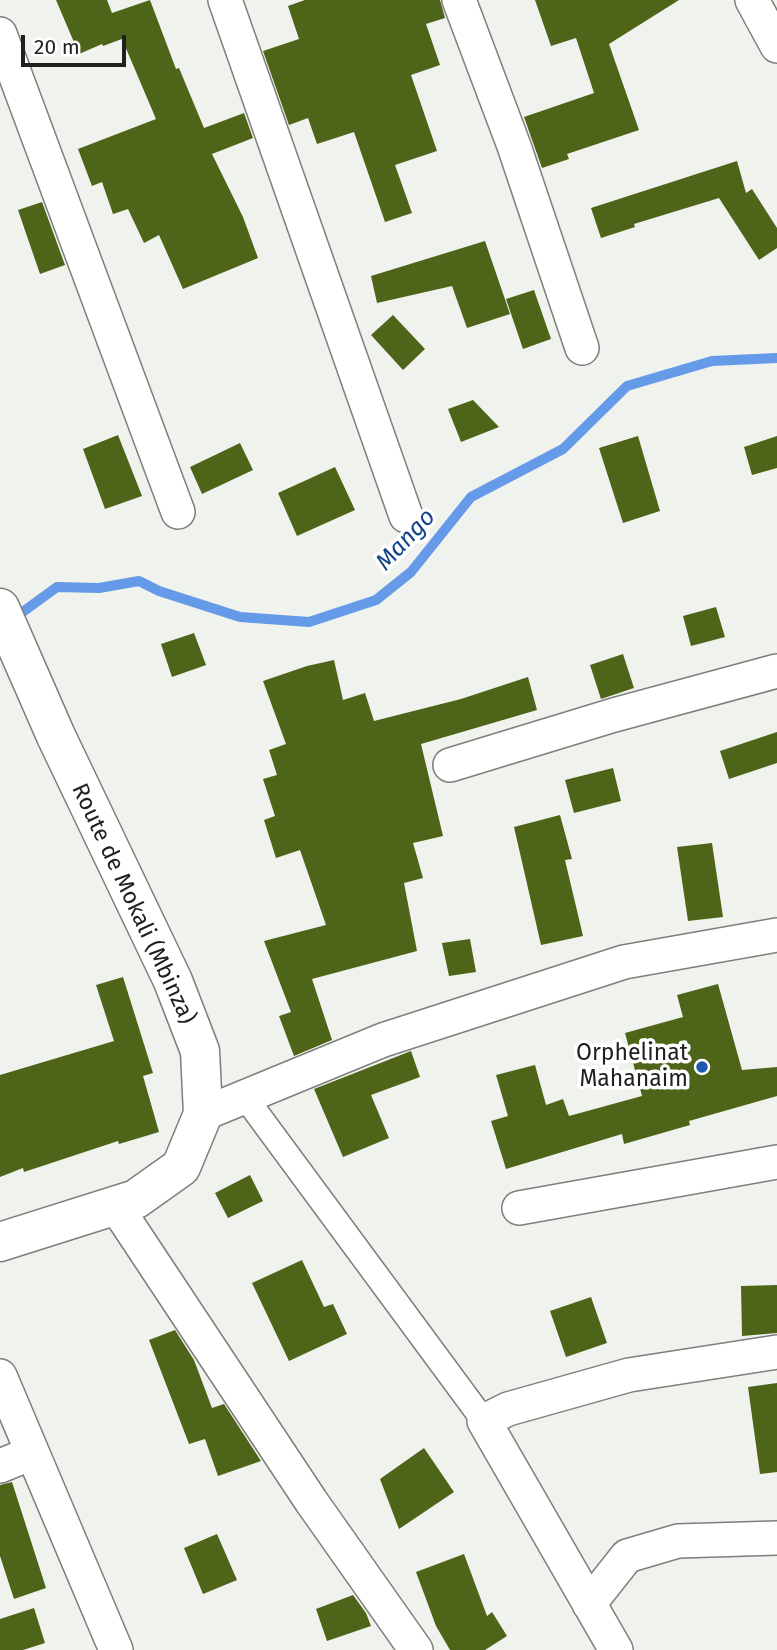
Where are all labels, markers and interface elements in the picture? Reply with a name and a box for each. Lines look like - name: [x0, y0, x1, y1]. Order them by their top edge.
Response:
- scale bar: [24, 21, 130, 65]
- text: 20 m: [34, 34, 80, 60]
- water label: Mango: [370, 503, 442, 577]
- street label: Route de Mokali (Mbinza): [65, 779, 201, 1029]
- place label: Orphelinat Mahanaim: [576, 1040, 688, 1094]
- marker: Orphelinat Mahanaim: [694, 1059, 710, 1075]

